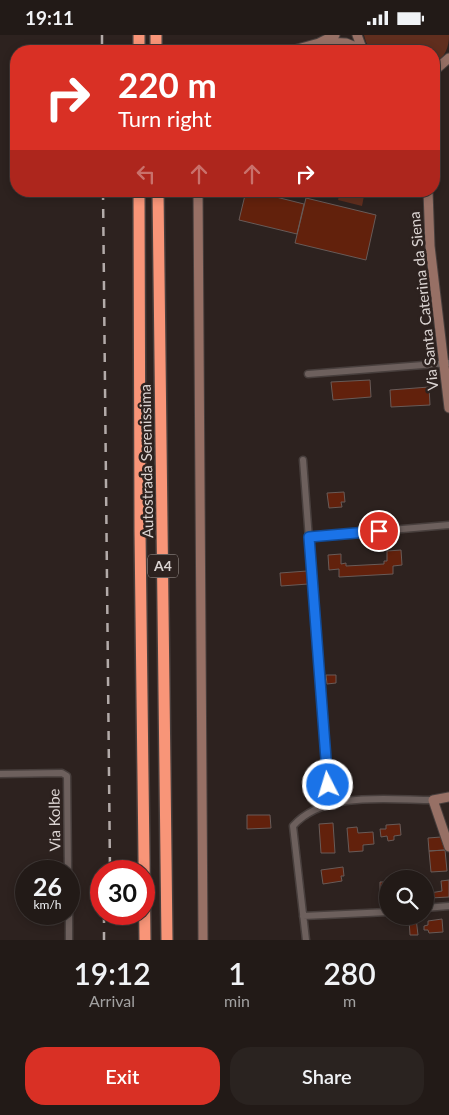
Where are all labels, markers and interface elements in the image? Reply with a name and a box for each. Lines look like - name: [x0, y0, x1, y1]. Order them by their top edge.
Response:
- text: 19:11: [25, 6, 74, 29]
- text: 220 m: [118, 63, 217, 105]
- icon: right: [35, 65, 100, 130]
- text: Turn right: [118, 105, 212, 132]
- icon: left: [132, 160, 160, 188]
- icon: ahead: [185, 160, 213, 188]
- icon: ahead: [238, 160, 266, 188]
- icon: right: [291, 160, 319, 188]
- street label: Via Santa Caterina da Siena: [405, 211, 441, 392]
- street label: Autostrada Serenissima: [136, 384, 156, 538]
- pin: [358, 510, 400, 552]
- icon: arrive: [365, 517, 393, 545]
- road number: A4: [148, 555, 178, 577]
- position arrow: [301, 758, 353, 810]
- street label: Via Kolbe: [44, 788, 64, 852]
- speed limit sign: 30: [90, 860, 155, 925]
- map controls: [379, 870, 434, 925]
- button: search: [379, 870, 434, 925]
- text: 26: [33, 871, 62, 901]
- text: km/h: [33, 897, 62, 912]
- text: 19:12: [73, 955, 151, 991]
- text: 1: [228, 955, 246, 991]
- text: 280: [323, 955, 376, 991]
- text: Arrival: [89, 991, 135, 1010]
- text: min: [224, 991, 250, 1010]
- text: m: [343, 991, 356, 1010]
- button: Exit: [25, 1047, 220, 1105]
- button: Share: [230, 1047, 424, 1105]

